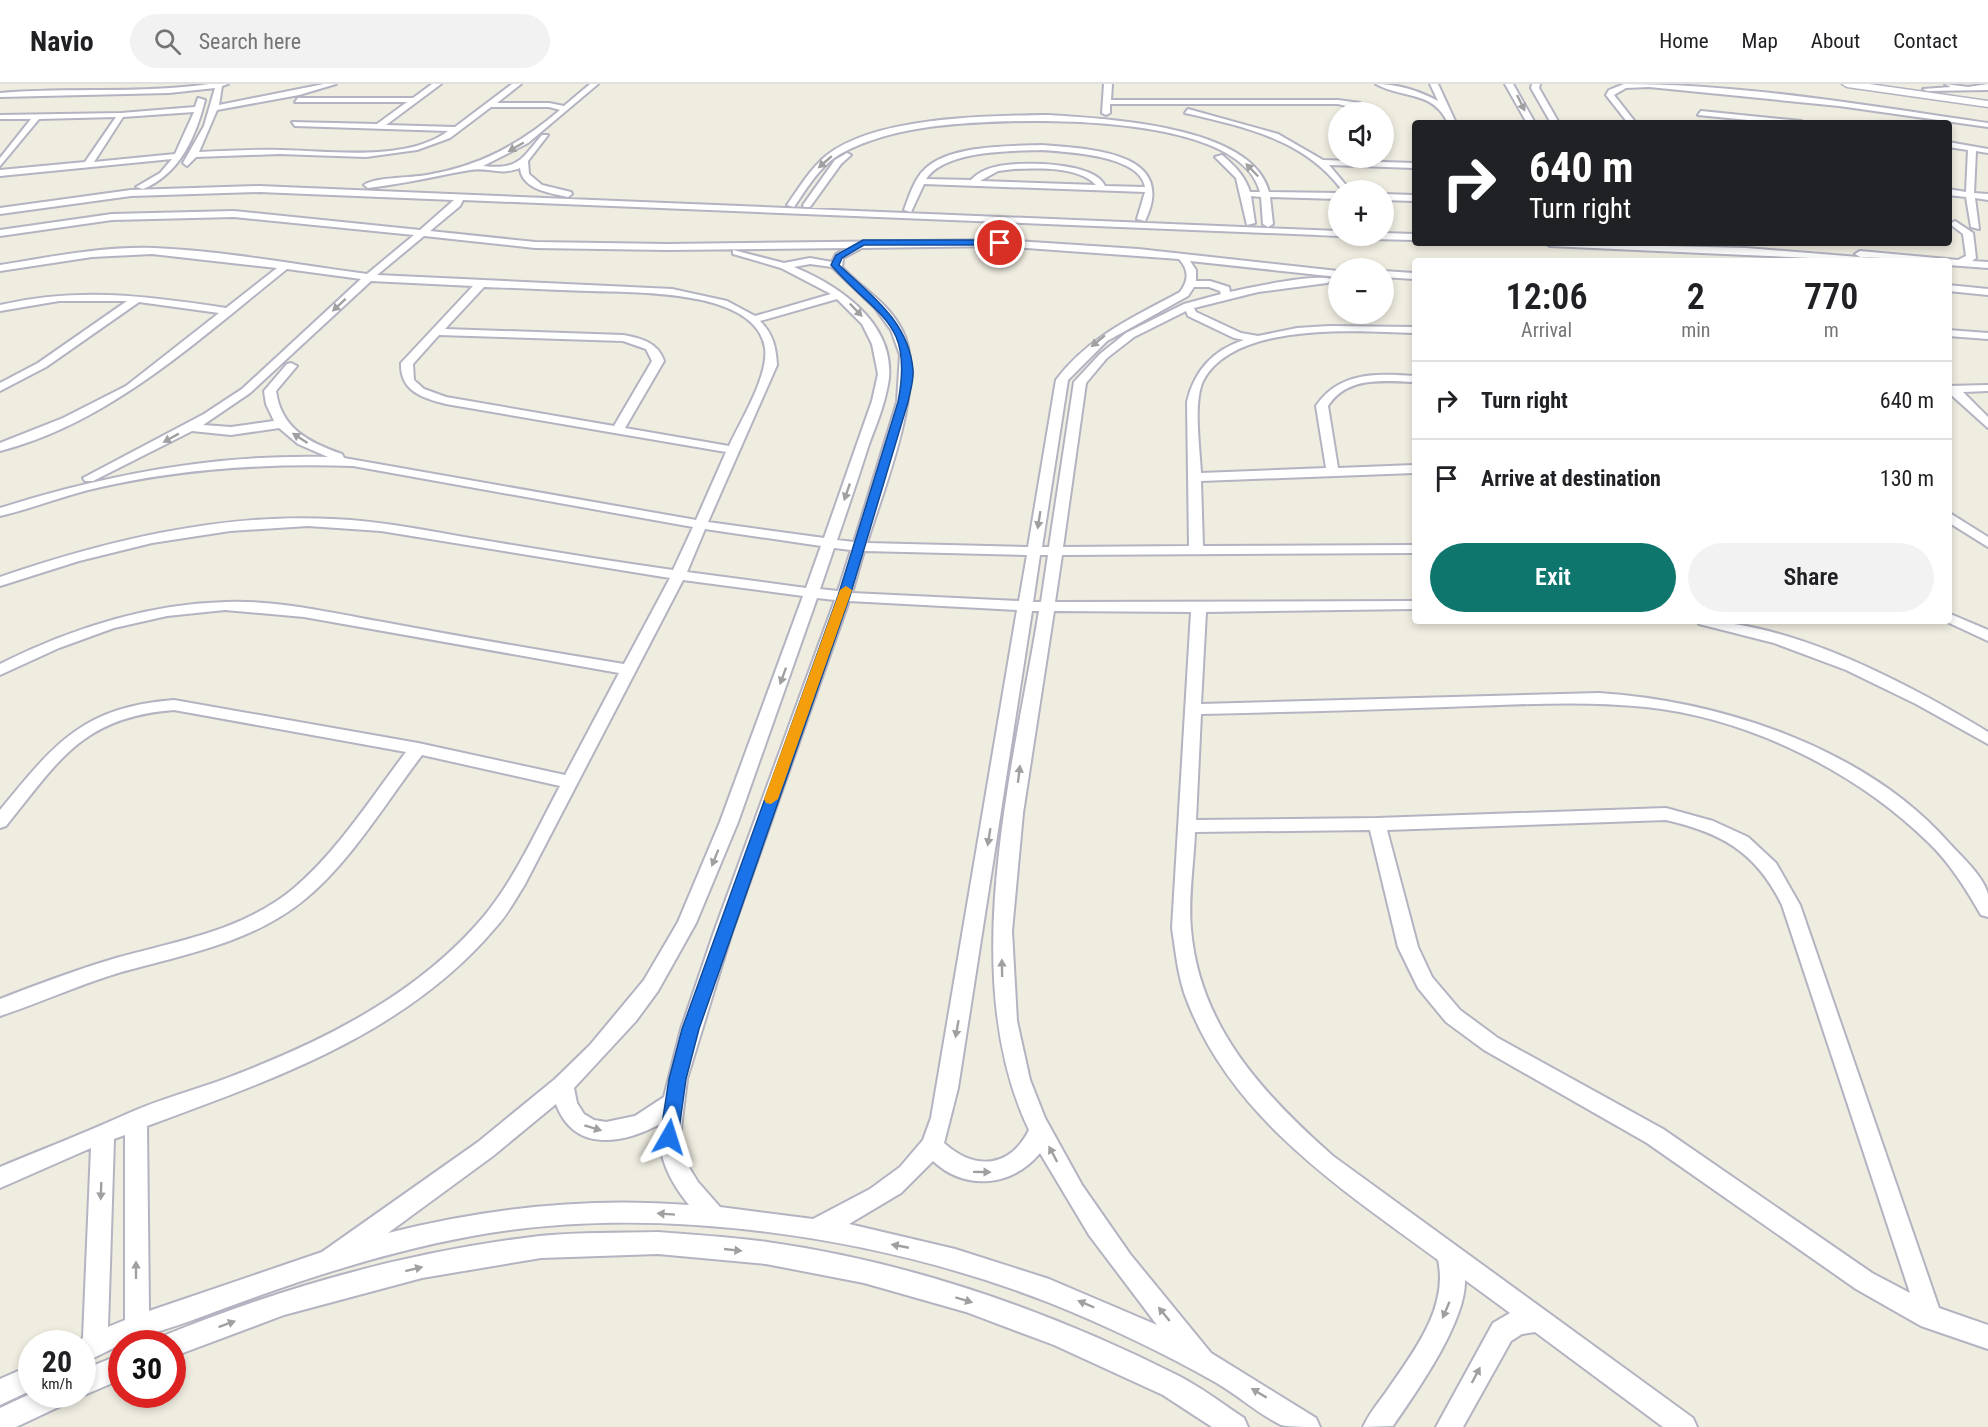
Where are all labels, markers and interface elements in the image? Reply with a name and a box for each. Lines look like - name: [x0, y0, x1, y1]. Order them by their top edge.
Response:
- search box: [130, 14, 550, 68]
- text: Navio: [30, 25, 94, 58]
- icon: search: [151, 25, 184, 58]
- text: Search here: [199, 29, 301, 54]
- text: Home: [1659, 29, 1709, 53]
- text: Map: [1742, 29, 1778, 53]
- text: About: [1811, 29, 1860, 53]
- text: Contact: [1893, 29, 1958, 53]
- one-way arrow: [1516, 94, 1525, 111]
- map controls: [1328, 102, 1394, 324]
- button: sound: [1328, 102, 1394, 168]
- one-way arrow: [507, 142, 524, 152]
- text: 640 m: [1529, 143, 1634, 192]
- icon: right: [1430, 144, 1508, 222]
- one-way arrow: [818, 155, 833, 168]
- one-way arrow: [1245, 163, 1259, 177]
- button: +: [1328, 180, 1394, 246]
- text: Turn right: [1529, 193, 1631, 225]
- pin: [974, 217, 1025, 268]
- icon: arrive: [983, 226, 1016, 259]
- button: −: [1328, 258, 1394, 324]
- text: 12:06: [1506, 276, 1588, 318]
- text: 2: [1687, 276, 1705, 318]
- text: 770: [1804, 276, 1858, 318]
- one-way arrow: [332, 298, 347, 312]
- one-way arrow: [849, 303, 863, 318]
- text: Arrival: [1521, 318, 1572, 342]
- text: min: [1681, 318, 1710, 342]
- text: m: [1824, 318, 1839, 342]
- one-way arrow: [1090, 335, 1106, 348]
- icon: right: [1430, 384, 1463, 417]
- text: Turn right: [1481, 388, 1568, 413]
- text: 640 m: [1880, 388, 1934, 413]
- one-way arrow: [292, 432, 308, 444]
- one-way arrow: [162, 433, 179, 443]
- icon: arrive: [1430, 462, 1463, 495]
- text: Arrive at destination: [1481, 466, 1661, 491]
- text: 130 m: [1880, 466, 1934, 491]
- one-way arrow: [842, 483, 852, 501]
- one-way arrow: [1034, 510, 1043, 529]
- button: Exit: [1430, 543, 1676, 612]
- button: Share: [1688, 543, 1934, 612]
- one-way arrow: [777, 667, 787, 685]
- one-way arrow: [1014, 764, 1024, 783]
- one-way arrow: [984, 827, 993, 846]
- one-way arrow: [710, 850, 720, 868]
- one-way arrow: [998, 958, 1007, 977]
- one-way arrow: [952, 1020, 961, 1039]
- position arrow: [637, 1105, 701, 1169]
- one-way arrow: [584, 1124, 602, 1133]
- one-way arrow: [1048, 1145, 1058, 1162]
- one-way arrow: [972, 1167, 991, 1176]
- one-way arrow: [96, 1182, 105, 1201]
- one-way arrow: [656, 1209, 675, 1218]
- one-way arrow: [890, 1241, 909, 1250]
- one-way arrow: [723, 1245, 742, 1255]
- one-way arrow: [132, 1260, 141, 1279]
- one-way arrow: [405, 1264, 423, 1274]
- one-way arrow: [955, 1296, 973, 1305]
- one-way arrow: [1077, 1299, 1095, 1309]
- one-way arrow: [1441, 1301, 1451, 1319]
- one-way arrow: [1158, 1307, 1171, 1322]
- one-way arrow: [218, 1319, 236, 1329]
- speed limit sign: 30: [108, 1330, 186, 1408]
- text: 20: [42, 1344, 72, 1379]
- one-way arrow: [1471, 1367, 1481, 1384]
- text: km/h: [42, 1375, 72, 1393]
- one-way arrow: [1251, 1388, 1267, 1399]

